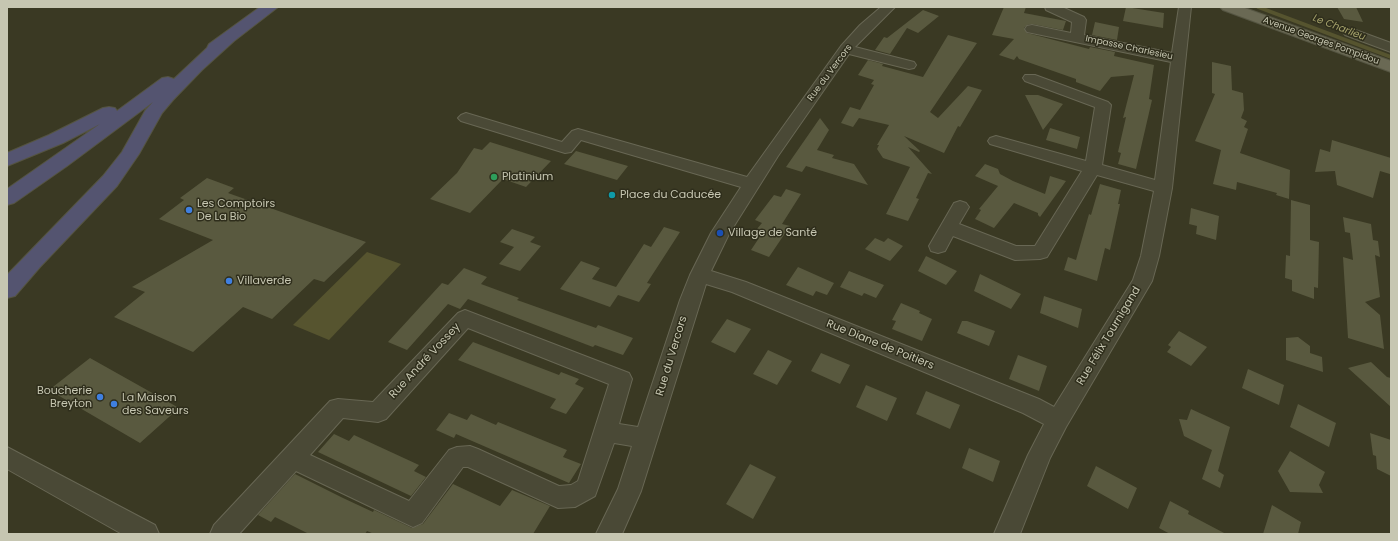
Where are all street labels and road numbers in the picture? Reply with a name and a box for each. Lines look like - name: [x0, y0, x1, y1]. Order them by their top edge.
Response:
- street label: Avenue Georges Pompidou: [1261, 15, 1381, 67]
- street label: Impasse Charlesieu: [1084, 33, 1174, 63]
- street label: Rue du Vercors: [805, 43, 855, 103]
- street label: Rue Félix Tournigand: [1074, 284, 1144, 388]
- street label: Rue du Vercors: [654, 314, 690, 398]
- street label: Rue Diane de Poitiers: [824, 317, 936, 373]
- street label: Rue André Vossey: [387, 321, 463, 401]

